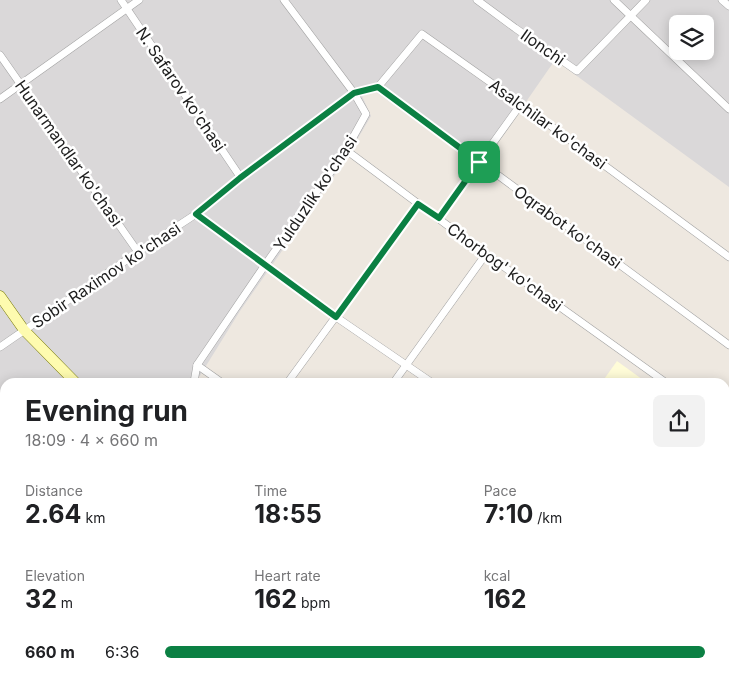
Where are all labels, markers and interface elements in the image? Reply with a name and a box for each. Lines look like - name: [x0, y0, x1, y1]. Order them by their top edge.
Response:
- map controls: [669, 15, 714, 60]
- button: layers: [669, 15, 714, 60]
- street label: N. Safarov ko'chasi: [132, 23, 230, 155]
- street label: Ilonchi: [517, 25, 569, 69]
- street label: Asalchilar ko'chasi: [485, 75, 611, 173]
- street label: Hunarmandlar ko'chasi: [11, 76, 127, 230]
- street label: Yulduzlik ko'chasi: [269, 131, 361, 255]
- pin: [458, 141, 500, 183]
- icon: arrive: [465, 148, 493, 176]
- street label: Oqrabot ko'chasi: [510, 181, 626, 273]
- street label: Sobir Raximov ko'chasi: [28, 218, 184, 332]
- street label: Chorbog' ko'chasi: [443, 218, 567, 316]
- text: Evening run: [25, 394, 188, 428]
- button: share: [653, 395, 705, 447]
- text: 18:09 · 4 × 660 m: [25, 430, 158, 450]
- text: Distance: [25, 482, 83, 499]
- text: Time: [254, 482, 287, 499]
- text: Pace: [484, 482, 517, 499]
- text: 2.64: [25, 499, 82, 529]
- text: 18:55: [254, 499, 322, 529]
- text: 7:10: [484, 499, 533, 529]
- text: km: [82, 509, 105, 526]
- text: /km: [533, 509, 562, 526]
- text: Elevation: [25, 567, 85, 584]
- text: Heart rate: [254, 567, 321, 584]
- text: kcal: [484, 567, 510, 584]
- text: 32: [25, 584, 57, 614]
- text: 162: [254, 584, 297, 614]
- text: 162: [484, 584, 526, 614]
- text: m: [57, 594, 73, 611]
- text: bpm: [297, 594, 330, 611]
- text: 660 m: [25, 642, 75, 662]
- text: 6:36: [105, 642, 139, 662]

